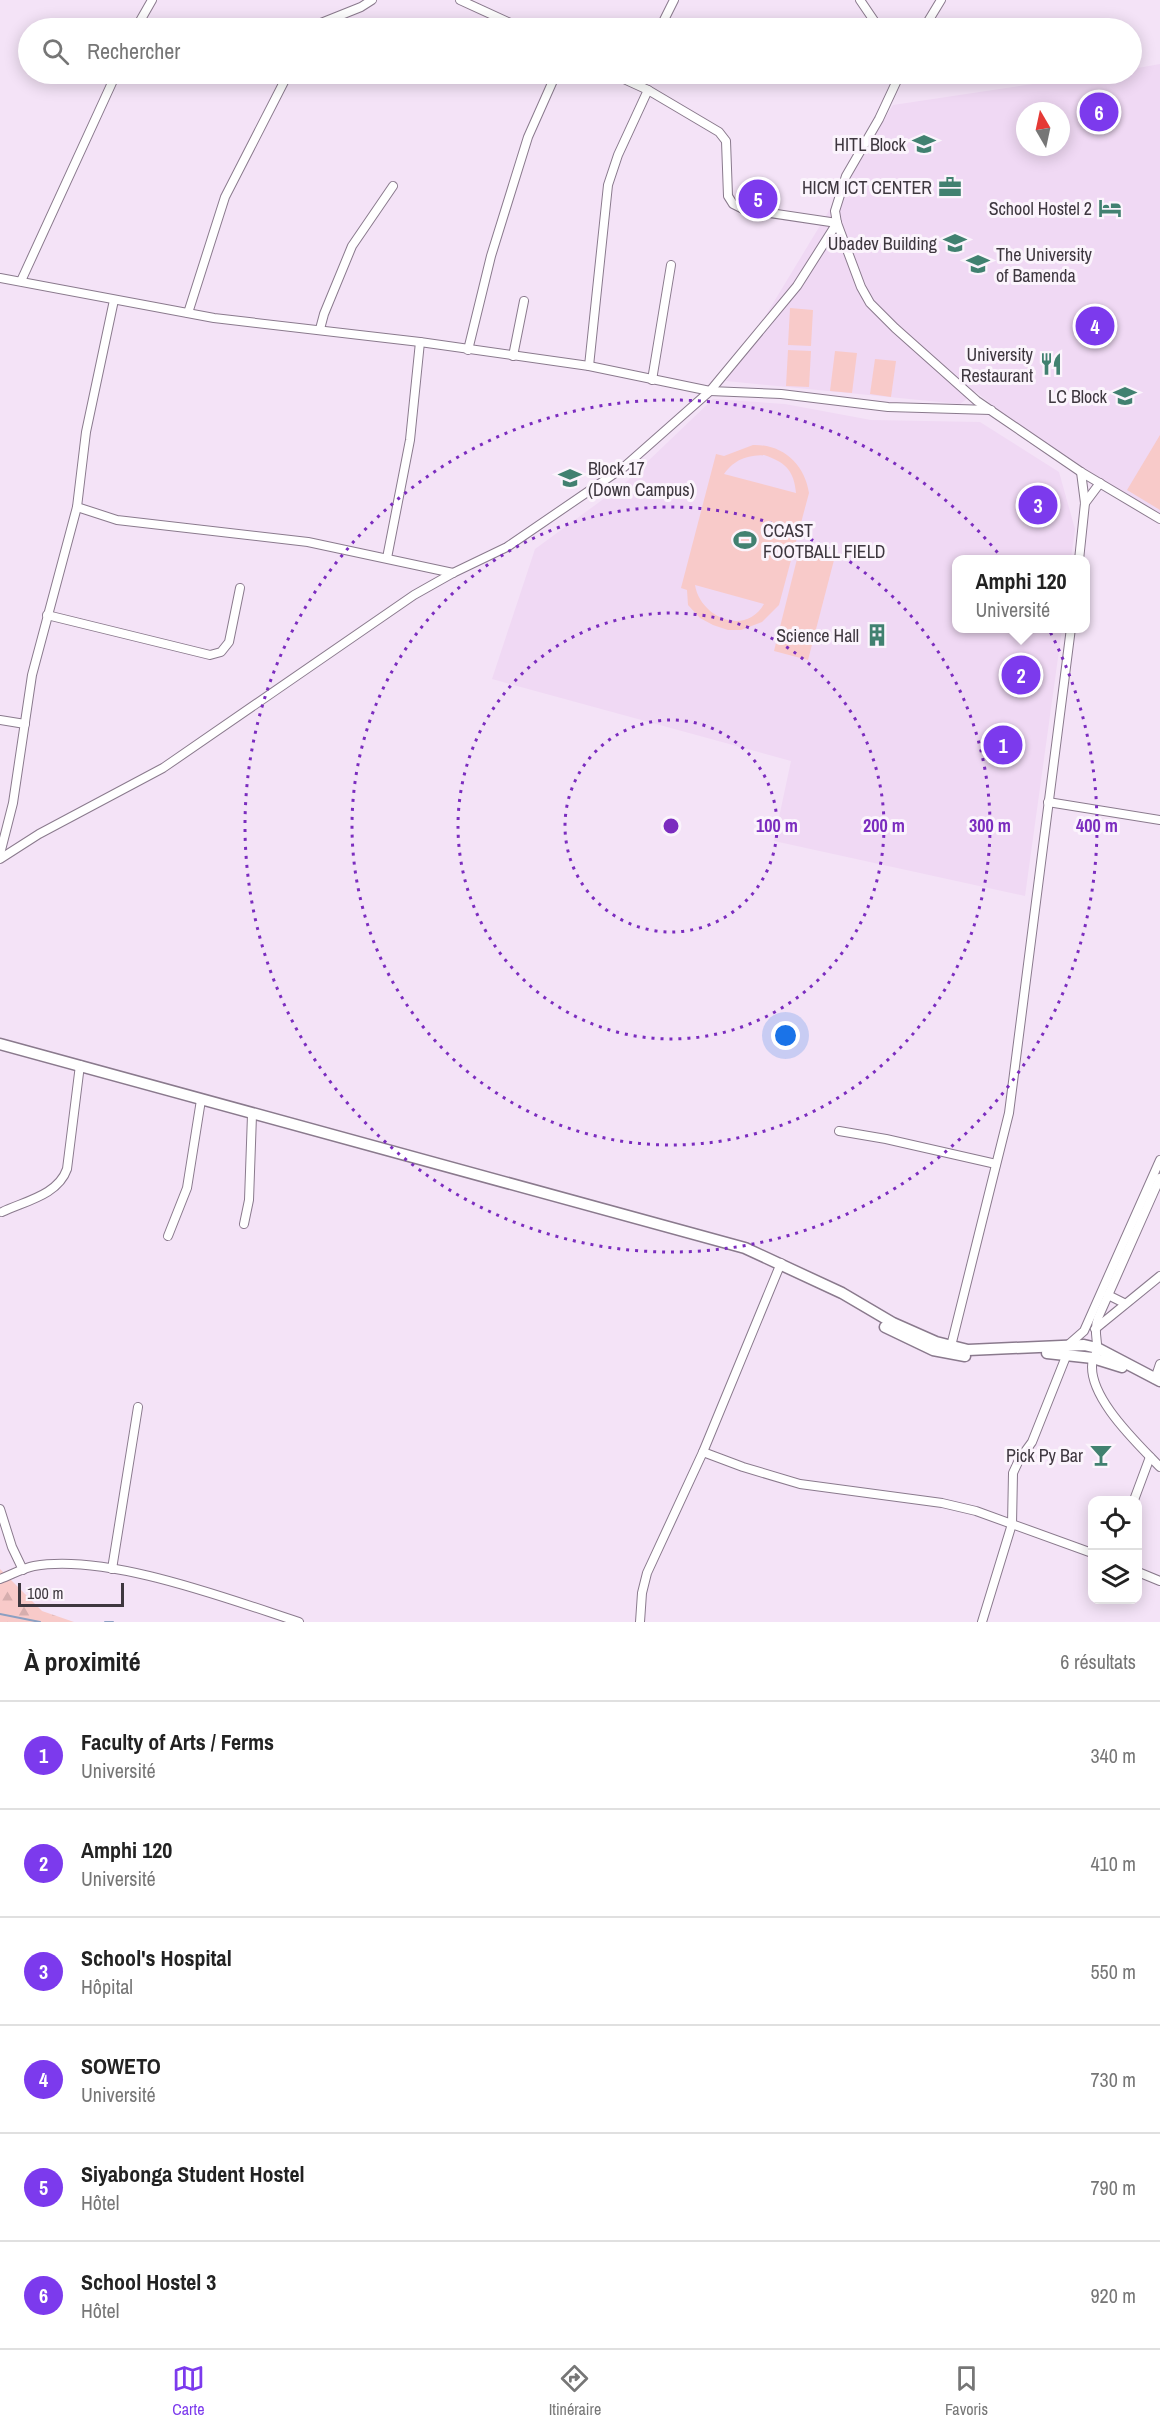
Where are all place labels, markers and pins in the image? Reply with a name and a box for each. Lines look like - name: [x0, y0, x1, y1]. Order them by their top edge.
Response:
- pin: 6: [1080, 90, 1118, 134]
- school or university icon: HITL Block: [911, 131, 937, 157]
- place label: HITL Block: [834, 132, 907, 157]
- office icon: HICM ICT CENTER: [937, 174, 963, 200]
- place label: HICM ICT CENTER: [802, 175, 932, 200]
- pin: 5: [738, 176, 777, 222]
- hotel icon: School Hostel 2: [1097, 195, 1123, 221]
- place label: School Hostel 2: [989, 196, 1092, 221]
- school or university icon: Ubadev Building: [942, 230, 968, 256]
- place label: Ubadev Building: [828, 231, 938, 256]
- place label: The University of Bamenda: [996, 242, 1093, 288]
- school or university icon: The University of Bamenda: [965, 251, 991, 277]
- pin: 4: [1076, 304, 1114, 348]
- place label: University Restaurant: [961, 342, 1034, 388]
- restaurant icon: University Restaurant: [1038, 351, 1064, 377]
- school or university icon: LC Block: [1112, 383, 1138, 409]
- place label: LC Block: [1048, 384, 1108, 409]
- place label: Block 17 (Down Campus): [588, 456, 695, 502]
- school or university icon: Block 17 (Down Campus): [557, 465, 583, 491]
- pin: 3: [1018, 482, 1058, 528]
- place label: CCAST FOOTBALL FIELD: [763, 518, 886, 564]
- sports icon: CCAST FOOTBALL FIELD: [732, 527, 758, 553]
- building icon: Science Hall: [864, 622, 890, 648]
- place label: Science Hall: [776, 623, 859, 648]
- pin: 2: [1002, 652, 1040, 698]
- pin: 1: [984, 722, 1022, 768]
- centre of rings: [661, 816, 681, 836]
- bar icon: Pick Py Bar: [1088, 1442, 1114, 1468]
- place label: Pick Py Bar: [1006, 1443, 1083, 1468]

